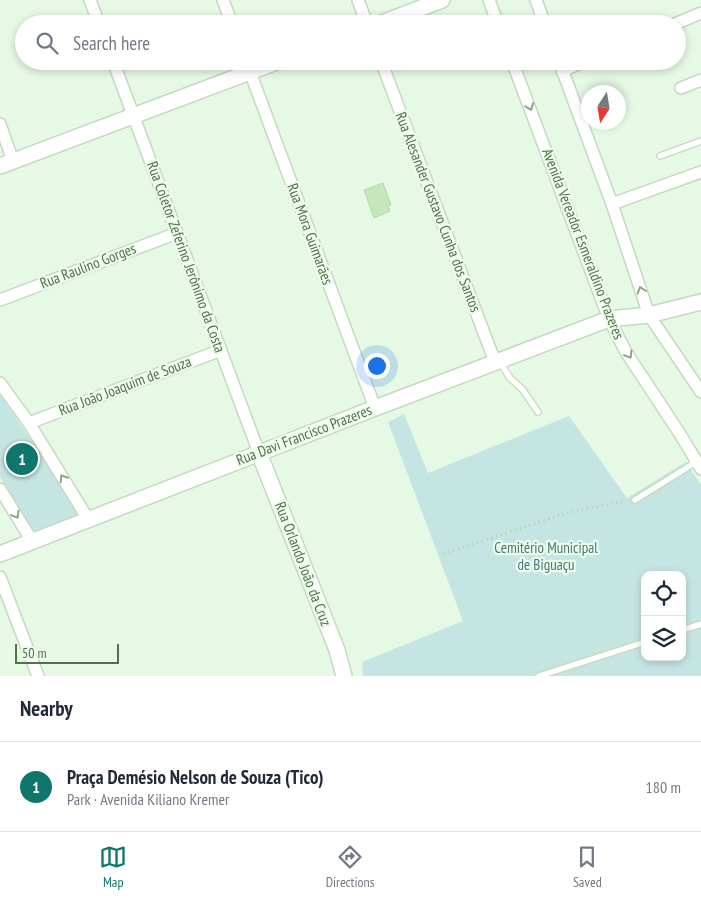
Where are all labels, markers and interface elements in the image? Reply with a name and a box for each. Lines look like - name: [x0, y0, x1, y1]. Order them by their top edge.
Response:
- search box: [15, 15, 686, 70]
- icon: search: [33, 29, 61, 57]
- text: Search here: [73, 31, 150, 55]
- north arrow: [581, 85, 626, 130]
- one-way arrow: [524, 102, 534, 111]
- street label: Rua Alesander Gustavo Cunha dos Santos: [391, 109, 485, 315]
- street label: Avenida Vereador Esmeraldino Prazeres: [538, 146, 629, 342]
- street label: Rua Coletor Zeferino Jerônimo da Costa: [143, 159, 230, 355]
- street label: Rua Mora Guimarães: [283, 181, 338, 287]
- street label: Rua Raulino Gorges: [37, 239, 139, 293]
- one-way arrow: [637, 286, 647, 295]
- one-way arrow: [622, 350, 632, 359]
- street label: Rua João Joaquim de Souza: [56, 351, 194, 420]
- your location: [364, 353, 390, 379]
- street label: Rua Davi Francisco Prazeres: [233, 400, 374, 469]
- pin: 1: [6, 440, 38, 478]
- one-way arrow: [60, 474, 69, 483]
- street label: Rua Orlando João da Cruz: [271, 499, 336, 629]
- one-way arrow: [9, 510, 19, 519]
- park label: Cemitério Municipal de Biguaçu: [494, 538, 598, 574]
- map controls: [641, 571, 686, 661]
- button: locate: [641, 571, 686, 616]
- button: layers: [641, 616, 686, 661]
- scale bar: [15, 641, 119, 664]
- text: 50 m: [22, 644, 47, 662]
- text: Nearby: [20, 695, 73, 722]
- text: Praça Demésio Nelson de Souza (Tico): [67, 765, 323, 789]
- text: 1: [32, 777, 40, 797]
- text: 180 m: [646, 777, 681, 797]
- text: Park · Avenida Kiliano Kremer: [67, 789, 230, 809]
- tab: Map: [99, 843, 127, 891]
- tab: Directions: [326, 843, 374, 891]
- tab: Saved: [573, 843, 602, 891]

